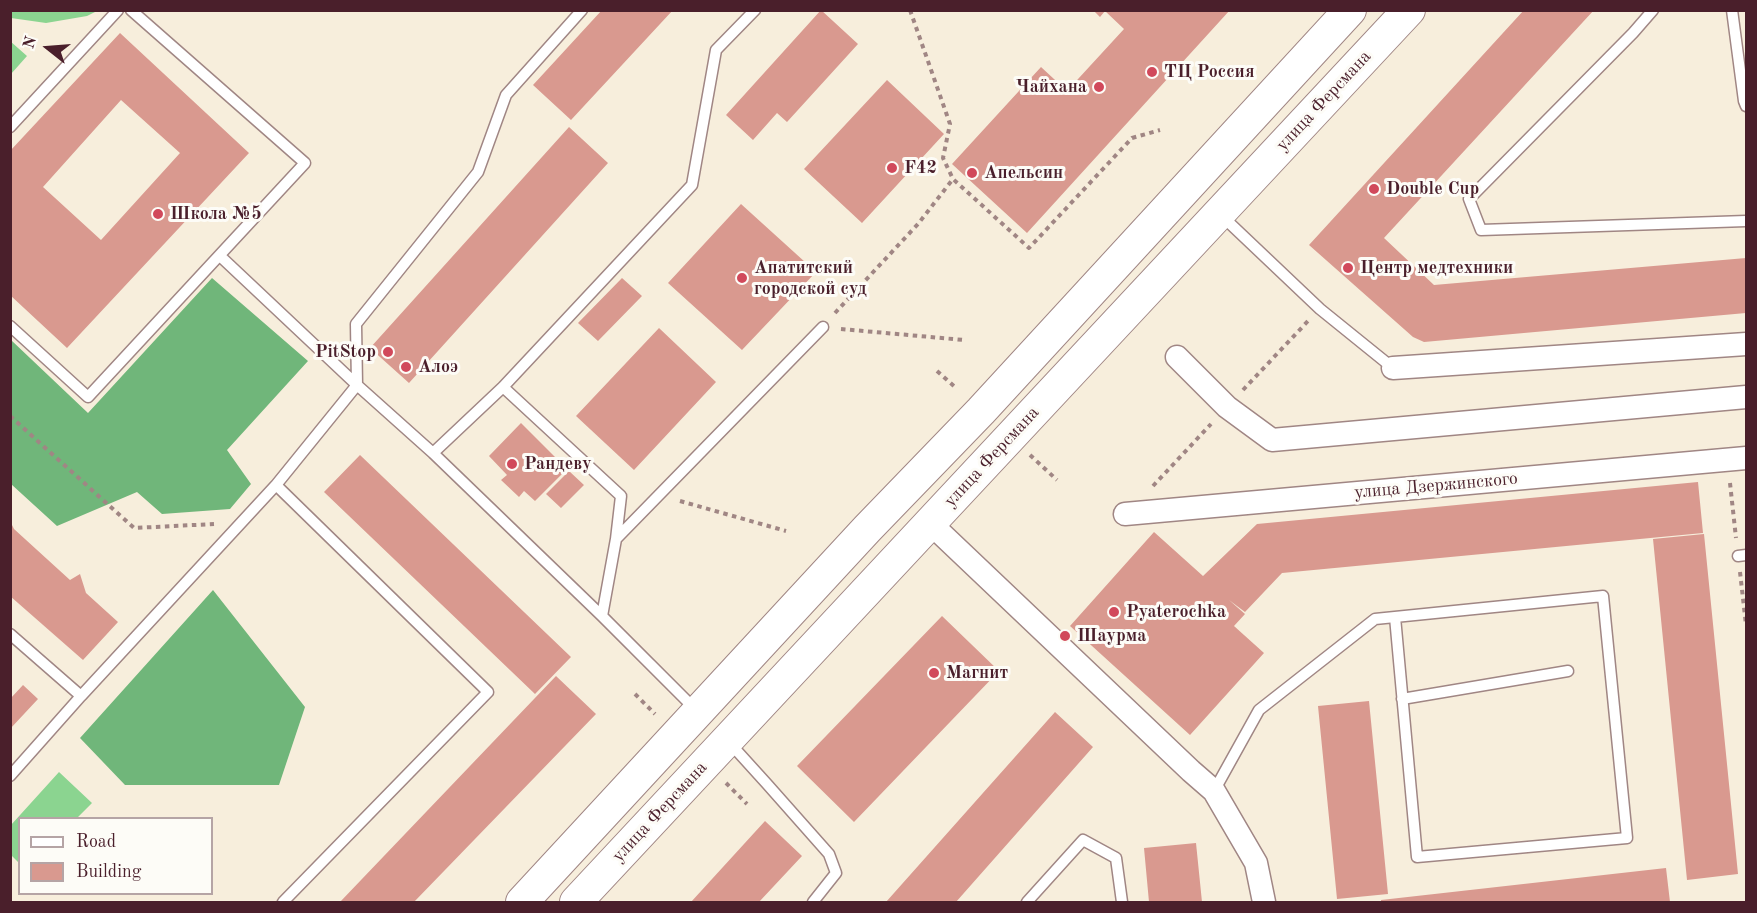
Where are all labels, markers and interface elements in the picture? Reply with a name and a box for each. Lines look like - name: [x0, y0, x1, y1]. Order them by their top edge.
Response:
- north arrow: [18, 18, 78, 78]
- text: N: [21, 35, 40, 51]
- street label: улица Ферсмана: [1272, 46, 1376, 156]
- place label: ТЦ Россия: [1164, 61, 1255, 83]
- marker: ТЦ Россия: [1145, 65, 1159, 79]
- place label: Чайхана: [1016, 76, 1087, 98]
- marker: Чайхана: [1092, 80, 1106, 94]
- place label: F42: [904, 157, 937, 179]
- marker: F42: [885, 161, 899, 175]
- place label: Апельсин: [984, 162, 1063, 184]
- marker: Апельсин: [965, 166, 979, 180]
- place label: Double Cup: [1386, 178, 1479, 200]
- marker: Double Cup: [1367, 182, 1381, 196]
- place label: Школа №5: [170, 203, 262, 225]
- marker: Школа №5: [151, 207, 165, 221]
- place label: Апатитский городской суд: [754, 257, 867, 300]
- place label: Центр медтехники: [1360, 257, 1513, 279]
- marker: Центр медтехники: [1341, 261, 1355, 275]
- marker: Апатитский городской суд: [735, 271, 749, 285]
- place label: PitStop: [315, 341, 376, 363]
- marker: PitStop: [381, 345, 395, 359]
- place label: Алоэ: [418, 356, 458, 378]
- marker: Алоэ: [399, 360, 413, 374]
- street label: улица Ферсмана: [940, 402, 1044, 512]
- place label: Рандеву: [524, 453, 592, 475]
- marker: Рандеву: [505, 457, 519, 471]
- street label: улица Дзержинского: [1353, 468, 1519, 504]
- place label: Pyaterochka: [1126, 601, 1226, 623]
- marker: Pyaterochka: [1107, 605, 1121, 619]
- place label: Шаурма: [1077, 625, 1146, 647]
- marker: Шаурма: [1058, 629, 1072, 643]
- place label: Магнит: [946, 662, 1008, 684]
- marker: Магнит: [927, 666, 941, 680]
- street label: улица Ферсмана: [608, 757, 712, 867]
- legend: [18, 817, 213, 895]
- text: Road: [76, 833, 116, 851]
- text: Building: [76, 863, 141, 881]

